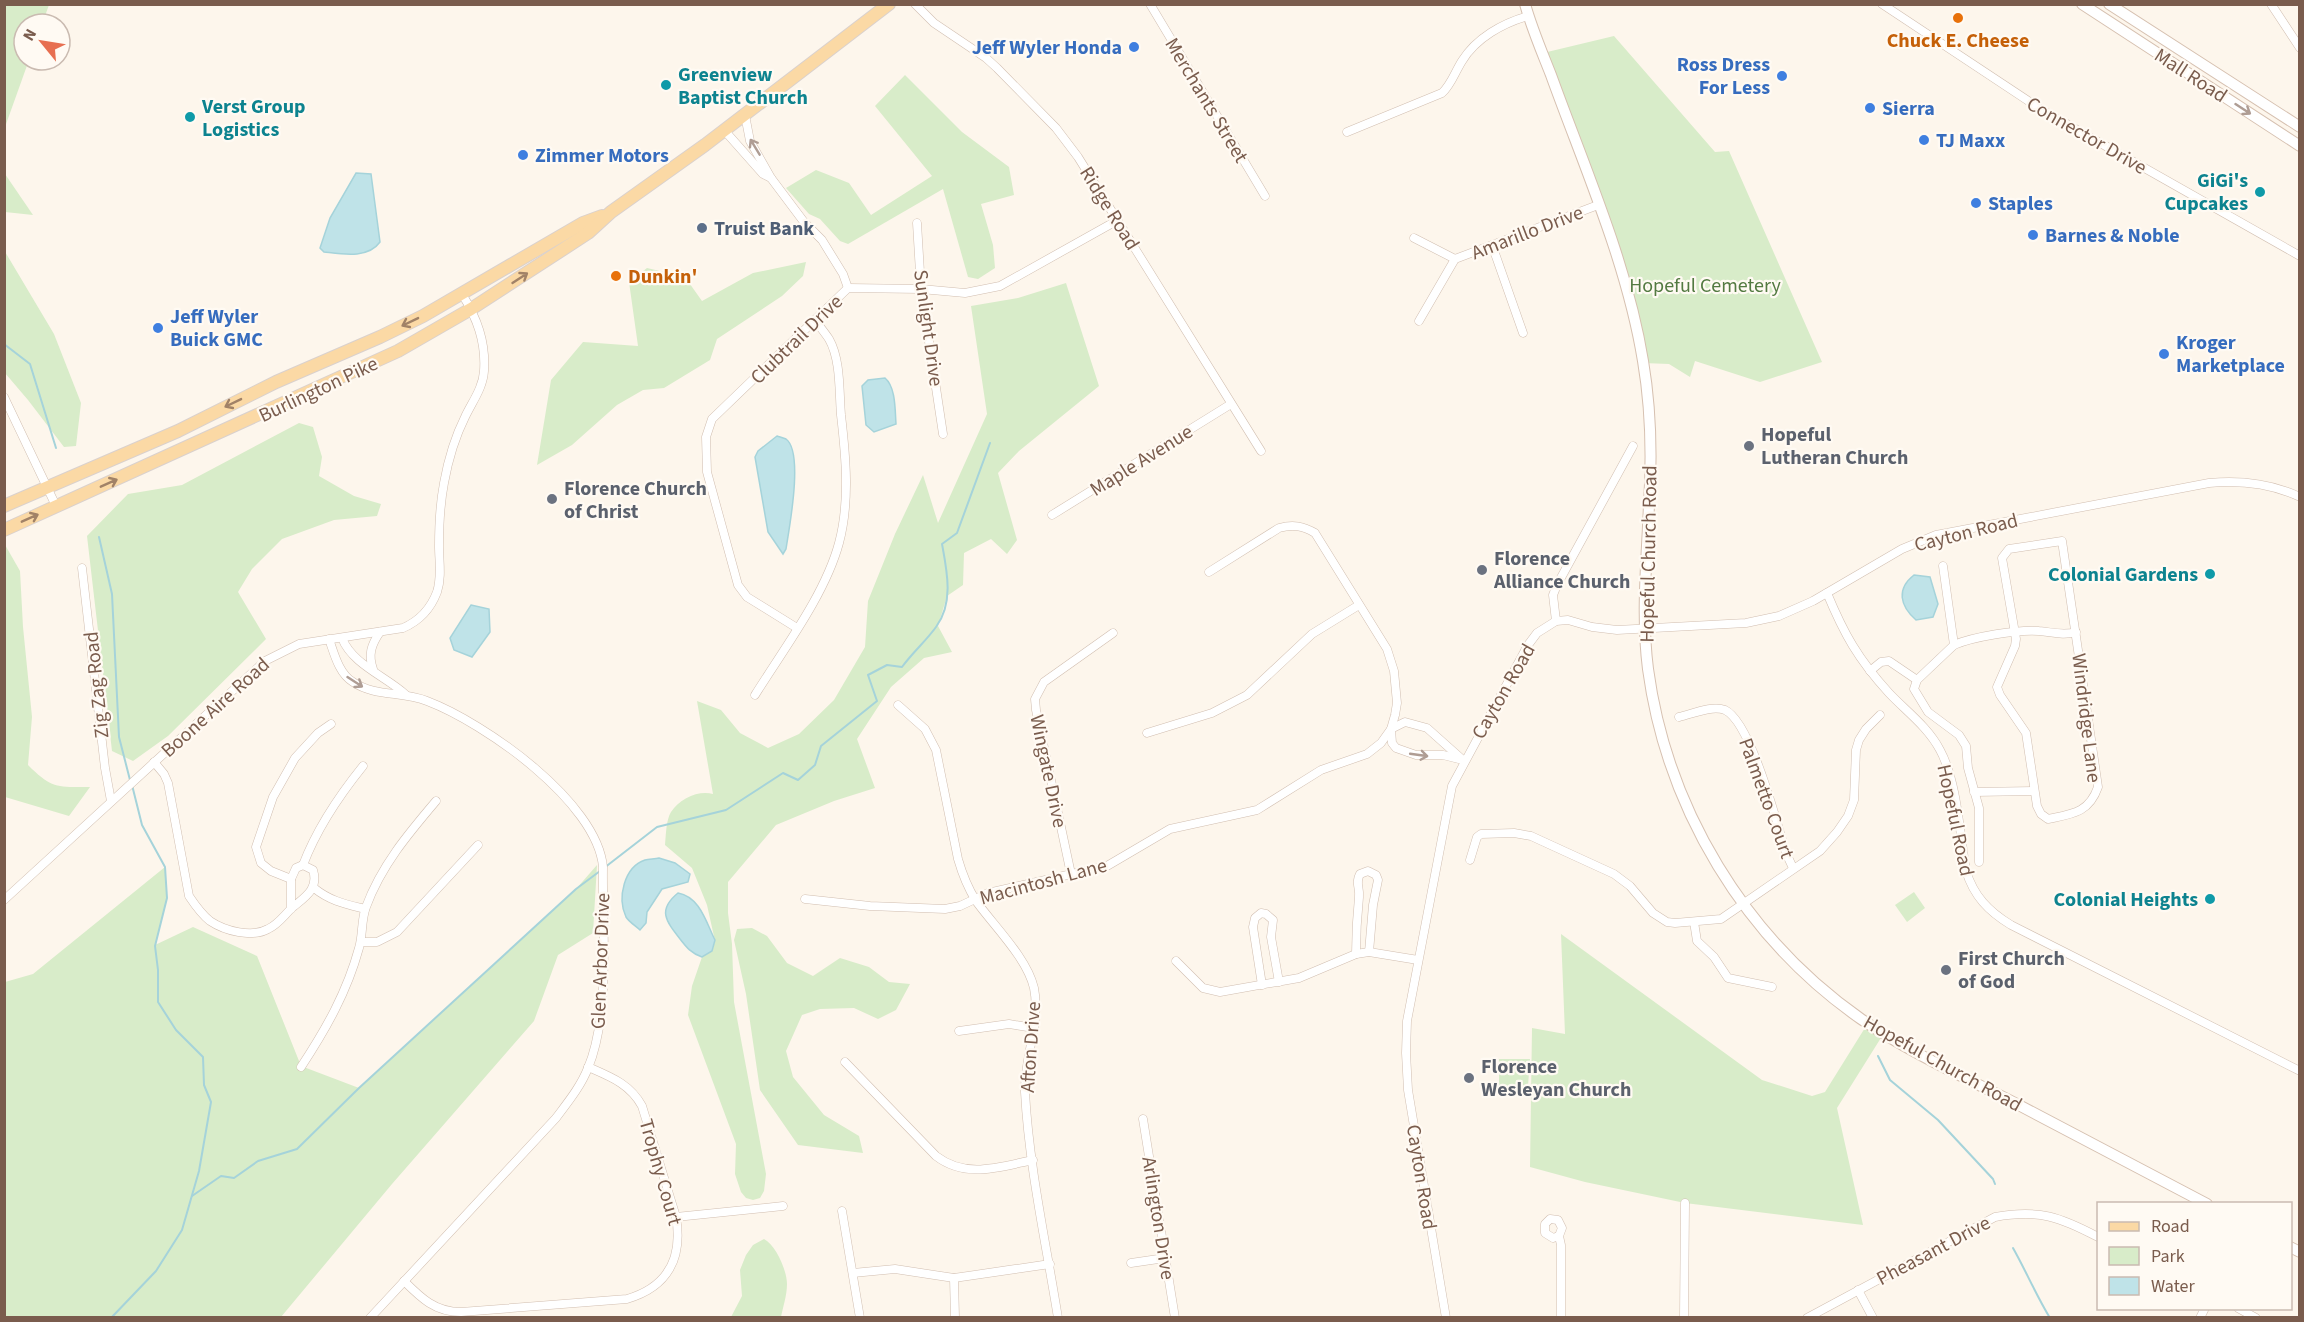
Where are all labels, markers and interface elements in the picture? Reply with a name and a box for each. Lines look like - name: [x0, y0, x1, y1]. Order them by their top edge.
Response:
- marker: Chuck E. Cheese: [1951, 11, 1965, 25]
- north arrow: [12, 12, 72, 72]
- text: N: [18, 25, 42, 45]
- place label: Chuck E. Cheese: [1887, 27, 2029, 55]
- street label: Merchants Street: [1158, 33, 1255, 168]
- place label: Jeff Wyler Honda: [972, 34, 1122, 62]
- marker: Jeff Wyler Honda: [1127, 40, 1141, 54]
- street label: Mall Road: [2149, 42, 2232, 110]
- place label: Ross Dress For Less: [1677, 51, 1770, 102]
- place label: Greenview Baptist Church: [678, 61, 808, 112]
- marker: Ross Dress For Less: [1775, 69, 1789, 83]
- marker: Greenview Baptist Church: [659, 78, 673, 92]
- street label: Connector Drive: [2021, 90, 2152, 182]
- place label: Verst Group Logistics: [201, 93, 305, 144]
- place label: Sierra: [1882, 95, 1935, 123]
- marker: Sierra: [1863, 101, 1877, 115]
- one-way arrow: [2234, 104, 2251, 116]
- marker: Verst Group Logistics: [183, 110, 197, 124]
- place label: TJ Maxx: [1936, 127, 2005, 155]
- marker: TJ Maxx: [1917, 133, 1931, 147]
- one-way arrow: [748, 139, 760, 156]
- place label: Zimmer Motors: [535, 142, 669, 170]
- marker: Zimmer Motors: [516, 148, 530, 162]
- street label: Ridge Road: [1072, 161, 1146, 256]
- place label: GiGi's Cupcakes: [2164, 167, 2248, 218]
- marker: GiGi's Cupcakes: [2253, 185, 2267, 199]
- place label: Staples: [1988, 190, 2053, 218]
- marker: Staples: [1969, 196, 1983, 210]
- street label: Amarillo Drive: [1467, 199, 1587, 267]
- place label: Truist Bank: [714, 215, 814, 243]
- marker: Truist Bank: [695, 221, 709, 235]
- place label: Barnes & Noble: [2045, 222, 2180, 250]
- marker: Barnes & Noble: [2026, 228, 2040, 242]
- place label: Dunkin': [628, 263, 697, 291]
- street label: Sunlight Drive: [906, 268, 950, 388]
- marker: Dunkin': [609, 269, 623, 283]
- one-way arrow: [512, 271, 529, 284]
- park label: Hopeful Cemetery: [1629, 272, 1781, 300]
- street label: Clubtrail Drive: [744, 288, 849, 391]
- place label: Jeff Wyler Buick GMC: [170, 303, 263, 354]
- one-way arrow: [402, 317, 420, 328]
- marker: Jeff Wyler Buick GMC: [151, 321, 165, 335]
- place label: Kroger Marketplace: [2176, 329, 2285, 380]
- marker: Kroger Marketplace: [2157, 347, 2171, 361]
- street label: Burlington Pike: [254, 350, 383, 430]
- one-way arrow: [225, 398, 243, 410]
- street label: Maple Avenue: [1085, 418, 1198, 504]
- place label: Hopeful Lutheran Church: [1761, 421, 1908, 472]
- marker: Hopeful Lutheran Church: [1742, 439, 1756, 453]
- street label: Hopeful Church Road: [1633, 465, 1665, 643]
- place label: Florence Church of Christ: [564, 475, 707, 526]
- one-way arrow: [100, 476, 118, 488]
- marker: Florence Church of Christ: [545, 492, 559, 506]
- street label: Cayton Road: [1911, 507, 2021, 559]
- one-way arrow: [21, 512, 39, 523]
- place label: Florence Alliance Church: [1493, 545, 1631, 596]
- place label: Colonial Gardens: [2048, 561, 2198, 589]
- marker: Florence Alliance Church: [1475, 563, 1489, 577]
- marker: Colonial Gardens: [2203, 567, 2217, 581]
- street label: Zig Zag Road: [77, 630, 117, 740]
- street label: Cayton Road: [1465, 639, 1542, 744]
- street label: Boone Aire Road: [155, 651, 276, 764]
- street label: Windridge Lane: [2064, 652, 2108, 784]
- one-way arrow: [347, 676, 364, 689]
- street label: Wingate Drive: [1022, 712, 1074, 830]
- street label: Palmetto Court: [1731, 734, 1801, 863]
- one-way arrow: [1409, 749, 1429, 760]
- street label: Hopeful Road: [1930, 762, 1981, 879]
- street label: Macintosh Lane: [976, 851, 1110, 912]
- place label: Colonial Heights: [2053, 886, 2198, 914]
- street label: Glen Arbor Drive: [585, 892, 617, 1030]
- marker: Colonial Heights: [2203, 892, 2217, 906]
- place label: First Church of God: [1958, 945, 2065, 996]
- marker: First Church of God: [1939, 963, 1953, 977]
- street label: Afton Drive: [1014, 1000, 1048, 1094]
- street label: Hopeful Church Road: [1858, 1009, 2027, 1119]
- place label: Florence Wesleyan Church: [1481, 1053, 1631, 1104]
- marker: Florence Wesleyan Church: [1462, 1071, 1476, 1085]
- street label: Trophy Court: [631, 1116, 689, 1229]
- street label: Cayton Road: [1399, 1123, 1443, 1232]
- street label: Arlington Drive: [1134, 1155, 1182, 1282]
- legend: [2097, 1202, 2292, 1310]
- street label: Pheasant Drive: [1872, 1209, 1995, 1293]
- text: Road: [2151, 1214, 2190, 1239]
- text: Park: [2151, 1244, 2185, 1269]
- text: Water: [2151, 1274, 2195, 1299]

